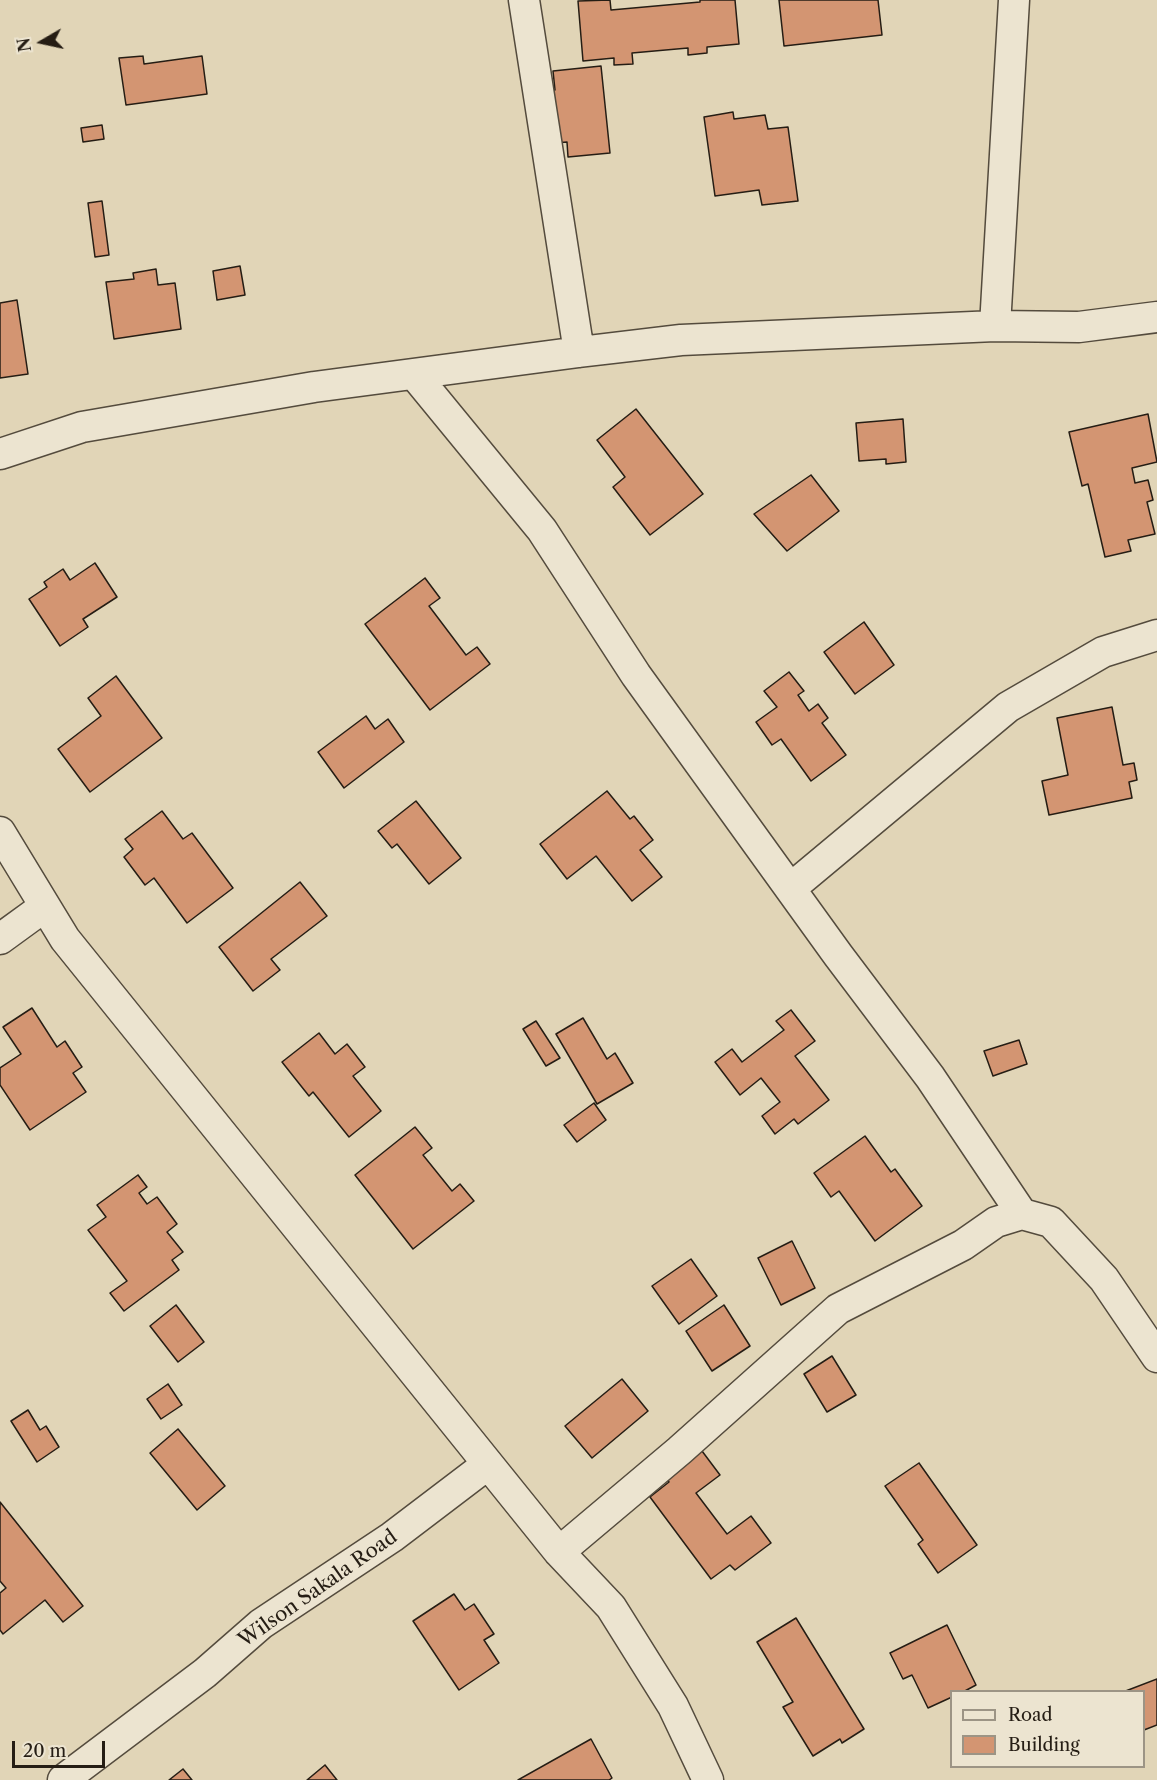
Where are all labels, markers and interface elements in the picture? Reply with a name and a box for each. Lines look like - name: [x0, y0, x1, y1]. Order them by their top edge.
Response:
- north arrow: [12, 12, 72, 72]
- text: N: [13, 36, 35, 53]
- street label: Wilson Sakala Road: [234, 1525, 402, 1653]
- legend: [950, 1690, 1145, 1768]
- text: Road: [1008, 1704, 1053, 1726]
- scale bar: [15, 1729, 108, 1767]
- text: Building: [1008, 1734, 1080, 1756]
- text: 20 m: [23, 1740, 66, 1762]

